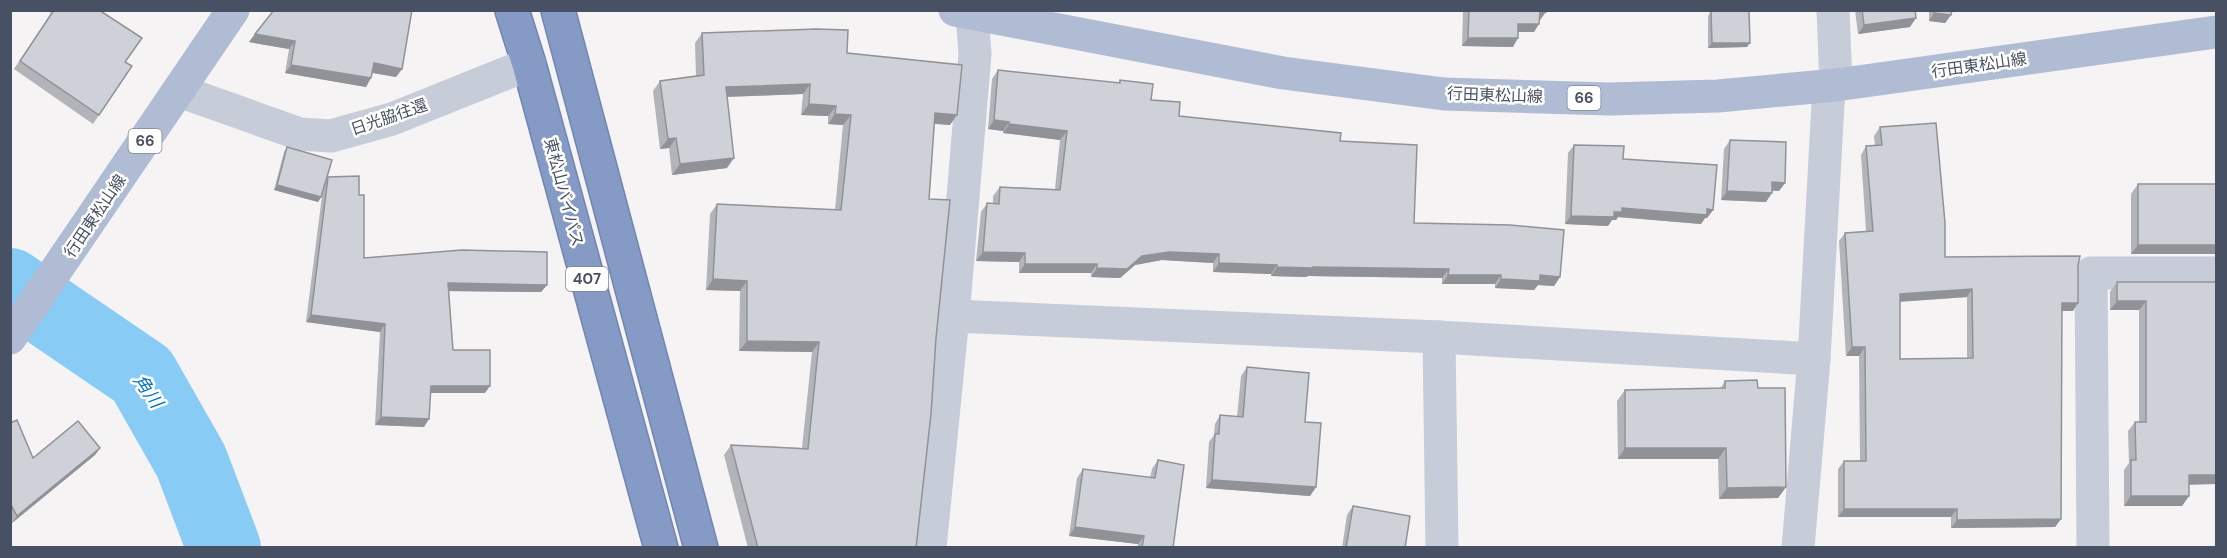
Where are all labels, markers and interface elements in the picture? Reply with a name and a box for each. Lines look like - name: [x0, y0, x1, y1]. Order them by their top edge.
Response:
- street label: 行田東松山線: [1930, 48, 2028, 82]
- street label: 行田東松山線: [1447, 83, 1543, 107]
- road number: 66: [1568, 86, 1600, 110]
- street label: 日光脇往還: [348, 94, 430, 140]
- road number: 66: [128, 129, 162, 153]
- street label: 東松山バイパス: [539, 135, 589, 249]
- street label: 行田東松山線: [59, 170, 131, 262]
- road number: 407: [566, 267, 608, 291]
- water label: 角川: [128, 369, 169, 414]

